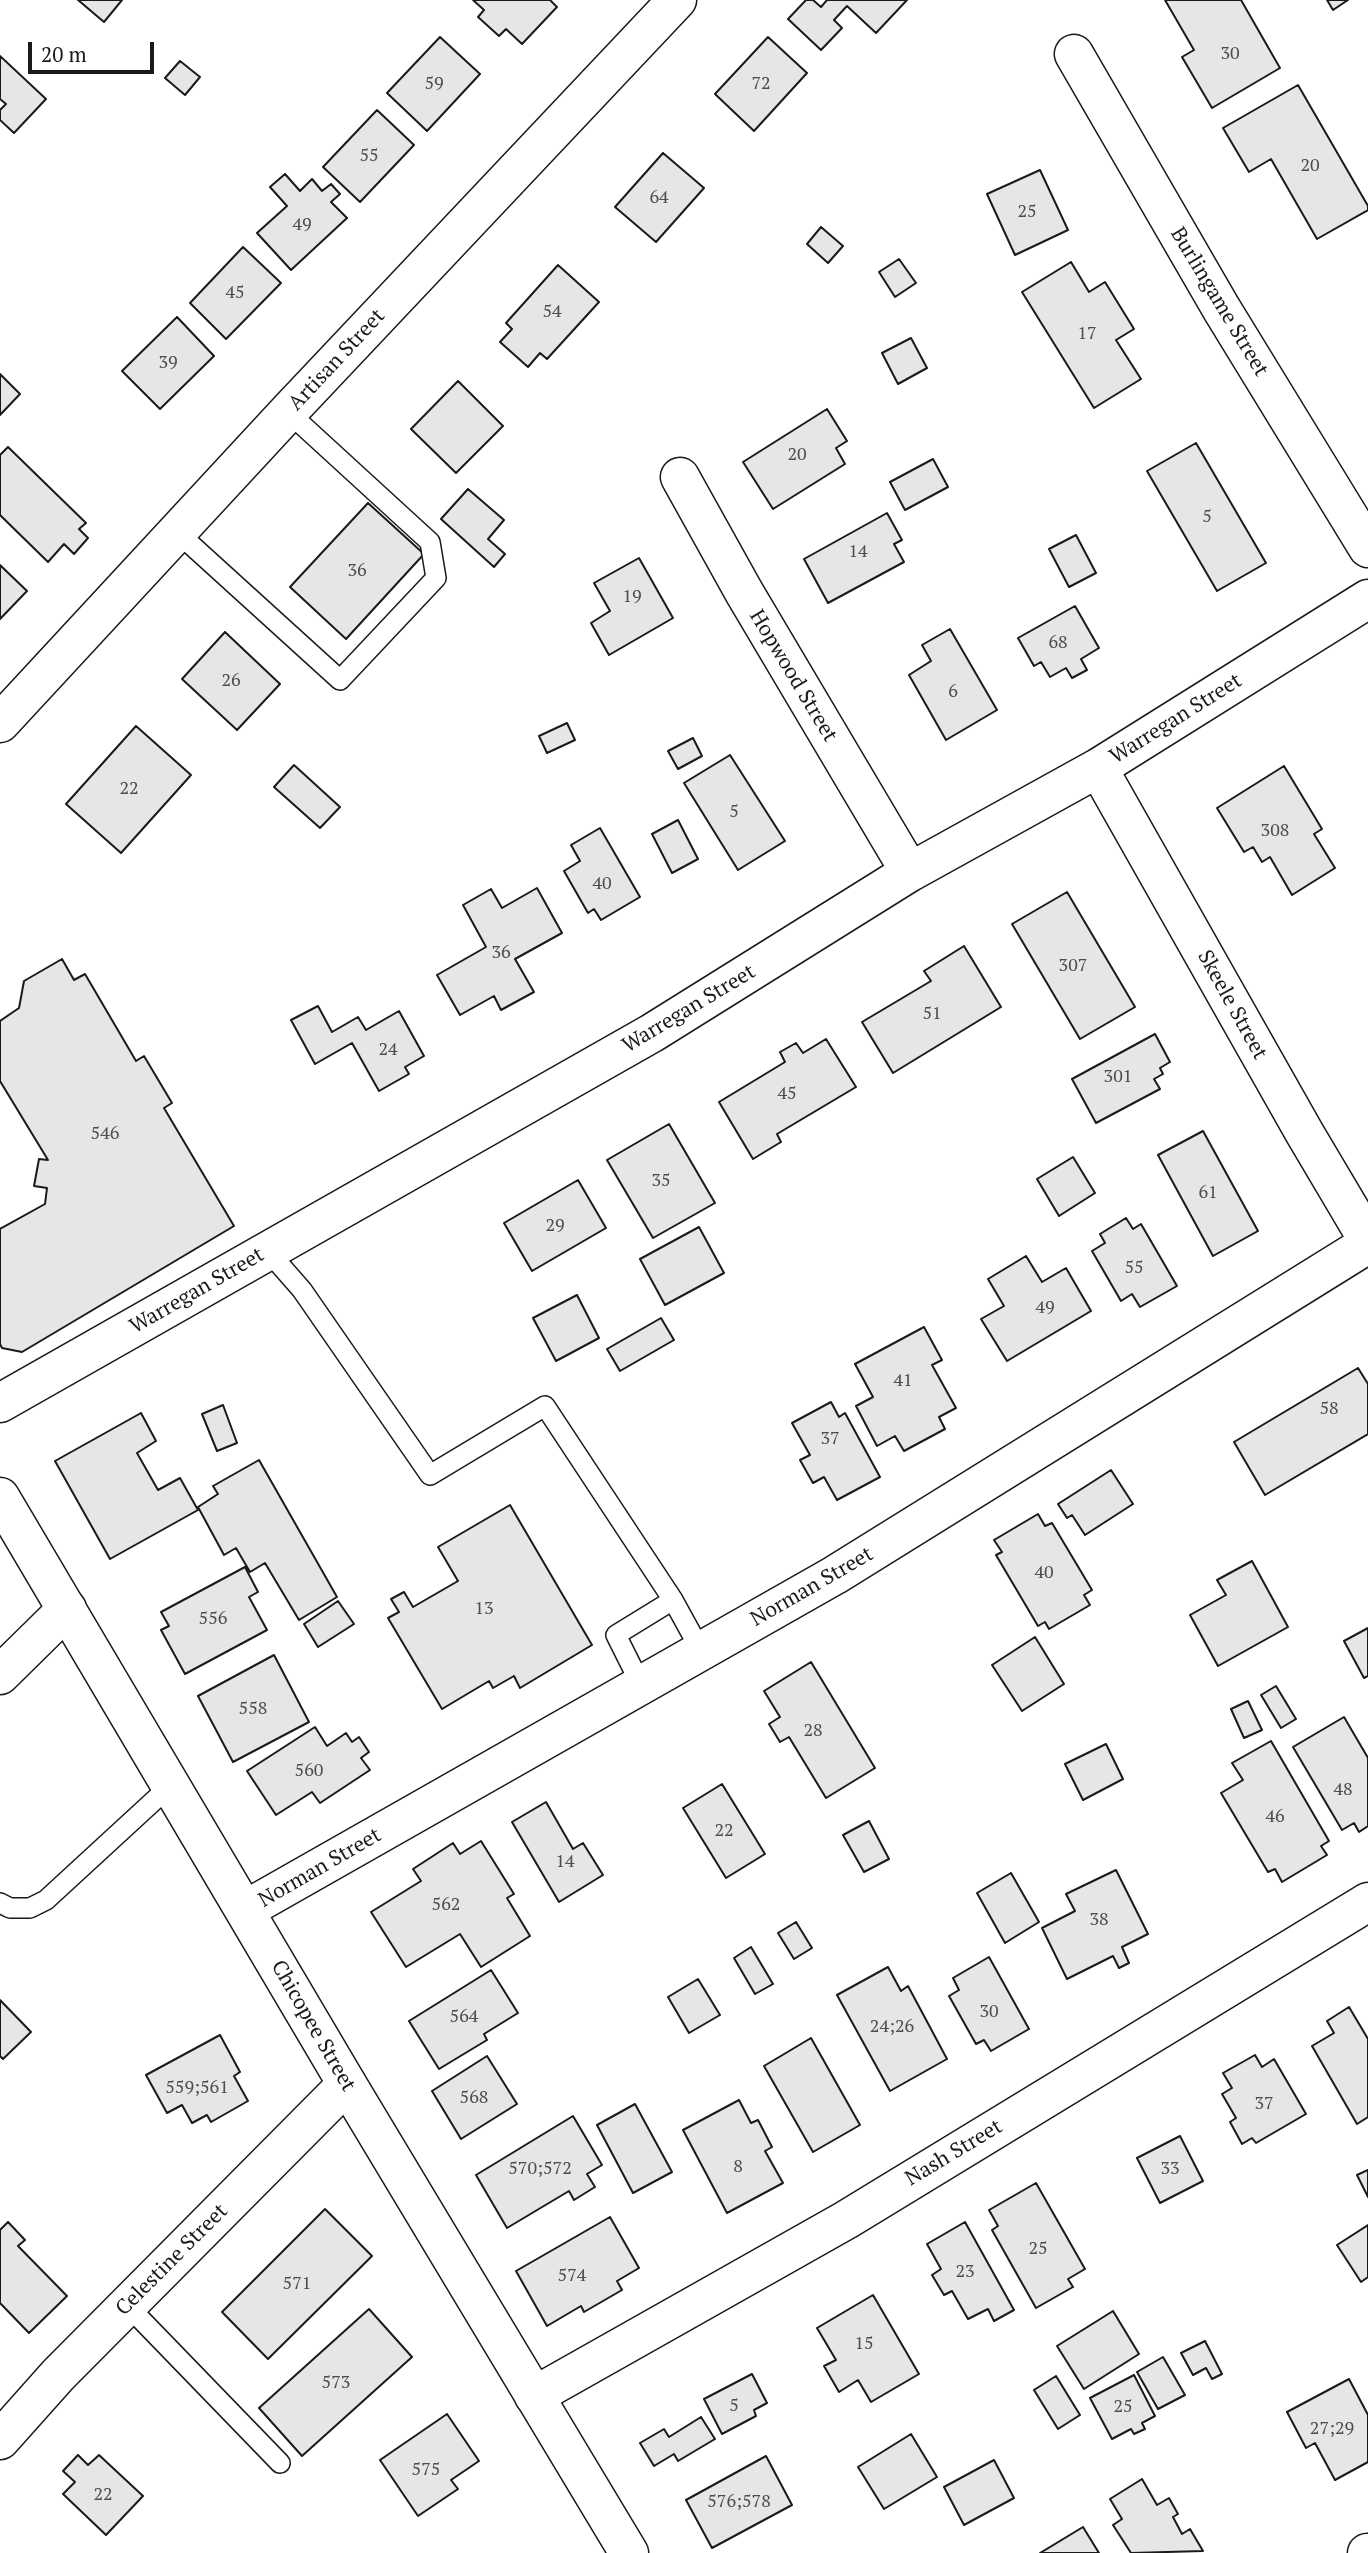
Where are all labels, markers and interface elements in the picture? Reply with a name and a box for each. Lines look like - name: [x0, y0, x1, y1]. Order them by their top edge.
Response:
- scale bar: [32, 28, 158, 72]
- text: 20 m: [41, 40, 87, 68]
- house number: 30: [1220, 43, 1240, 65]
- house number: 59: [424, 73, 444, 95]
- house number: 72: [751, 73, 771, 95]
- house number: 55: [359, 145, 379, 167]
- house number: 20: [1300, 155, 1320, 177]
- house number: 64: [649, 187, 669, 209]
- house number: 25: [1017, 201, 1037, 223]
- house number: 49: [292, 214, 312, 236]
- street label: Burlingame Street: [1165, 223, 1273, 381]
- house number: 45: [225, 282, 245, 304]
- house number: 54: [542, 301, 562, 323]
- street label: Artisan Street: [284, 304, 390, 416]
- house number: 17: [1077, 323, 1097, 345]
- house number: 39: [158, 352, 178, 374]
- house number: 20: [787, 444, 807, 466]
- house number: 5: [1202, 506, 1212, 528]
- house number: 14: [848, 541, 868, 563]
- house number: 36: [347, 560, 367, 582]
- house number: 19: [622, 586, 642, 608]
- street label: Hopwood Street: [744, 605, 842, 747]
- house number: 68: [1048, 632, 1068, 654]
- street label: Warregan Street: [1105, 668, 1247, 770]
- house number: 26: [221, 670, 241, 692]
- house number: 6: [948, 681, 958, 703]
- house number: 22: [119, 778, 139, 800]
- house number: 5: [729, 801, 739, 823]
- house number: 308: [1261, 820, 1289, 842]
- house number: 40: [592, 873, 612, 895]
- house number: 36: [491, 942, 511, 964]
- street label: Skeele Street: [1192, 946, 1272, 1064]
- house number: 307: [1059, 955, 1087, 977]
- street label: Warregan Street: [618, 959, 760, 1059]
- house number: 51: [922, 1003, 942, 1025]
- house number: 24: [378, 1039, 398, 1061]
- house number: 301: [1104, 1066, 1132, 1088]
- house number: 45: [777, 1083, 797, 1105]
- house number: 546: [91, 1123, 119, 1145]
- house number: 35: [651, 1170, 671, 1192]
- house number: 61: [1198, 1182, 1218, 1204]
- house number: 29: [545, 1215, 565, 1237]
- street label: Warregan Street: [125, 1242, 269, 1340]
- house number: 55: [1124, 1257, 1144, 1279]
- house number: 49: [1035, 1297, 1055, 1319]
- house number: 41: [893, 1370, 913, 1392]
- house number: 58: [1319, 1398, 1339, 1420]
- house number: 37: [820, 1428, 840, 1450]
- street label: Norman Street: [746, 1542, 878, 1632]
- house number: 40: [1034, 1562, 1054, 1584]
- house number: 13: [474, 1598, 494, 1620]
- house number: 556: [199, 1608, 227, 1630]
- house number: 558: [239, 1698, 267, 1720]
- house number: 28: [803, 1720, 823, 1742]
- house number: 560: [295, 1760, 323, 1782]
- house number: 48: [1333, 1779, 1353, 1801]
- house number: 46: [1265, 1806, 1285, 1828]
- house number: 22: [714, 1820, 734, 1842]
- street label: Norman Street: [254, 1823, 386, 1913]
- house number: 14: [555, 1851, 575, 1873]
- house number: 562: [432, 1894, 460, 1916]
- house number: 38: [1089, 1909, 1109, 1931]
- street label: Chicopee Street: [265, 1956, 361, 2096]
- house number: 30: [979, 2001, 999, 2023]
- house number: 564: [450, 2006, 478, 2028]
- house number: 24;26: [870, 2016, 914, 2038]
- house number: 559;561: [165, 2077, 229, 2099]
- house number: 568: [460, 2087, 488, 2109]
- house number: 37: [1254, 2093, 1274, 2115]
- street label: Nash Street: [901, 2114, 1007, 2192]
- house number: 8: [733, 2156, 743, 2178]
- house number: 570;572: [508, 2158, 572, 2180]
- house number: 33: [1160, 2158, 1180, 2180]
- street label: Celestine Street: [111, 2199, 233, 2321]
- house number: 25: [1028, 2238, 1048, 2260]
- house number: 23: [955, 2261, 975, 2283]
- house number: 574: [558, 2265, 586, 2287]
- house number: 571: [283, 2273, 311, 2295]
- house number: 15: [854, 2333, 874, 2355]
- house number: 573: [322, 2372, 350, 2394]
- house number: 5: [729, 2395, 739, 2417]
- house number: 25: [1113, 2396, 1133, 2418]
- house number: 27;29: [1310, 2418, 1354, 2440]
- house number: 575: [412, 2459, 440, 2481]
- house number: 22: [93, 2484, 113, 2506]
- house number: 576;578: [707, 2491, 771, 2513]

